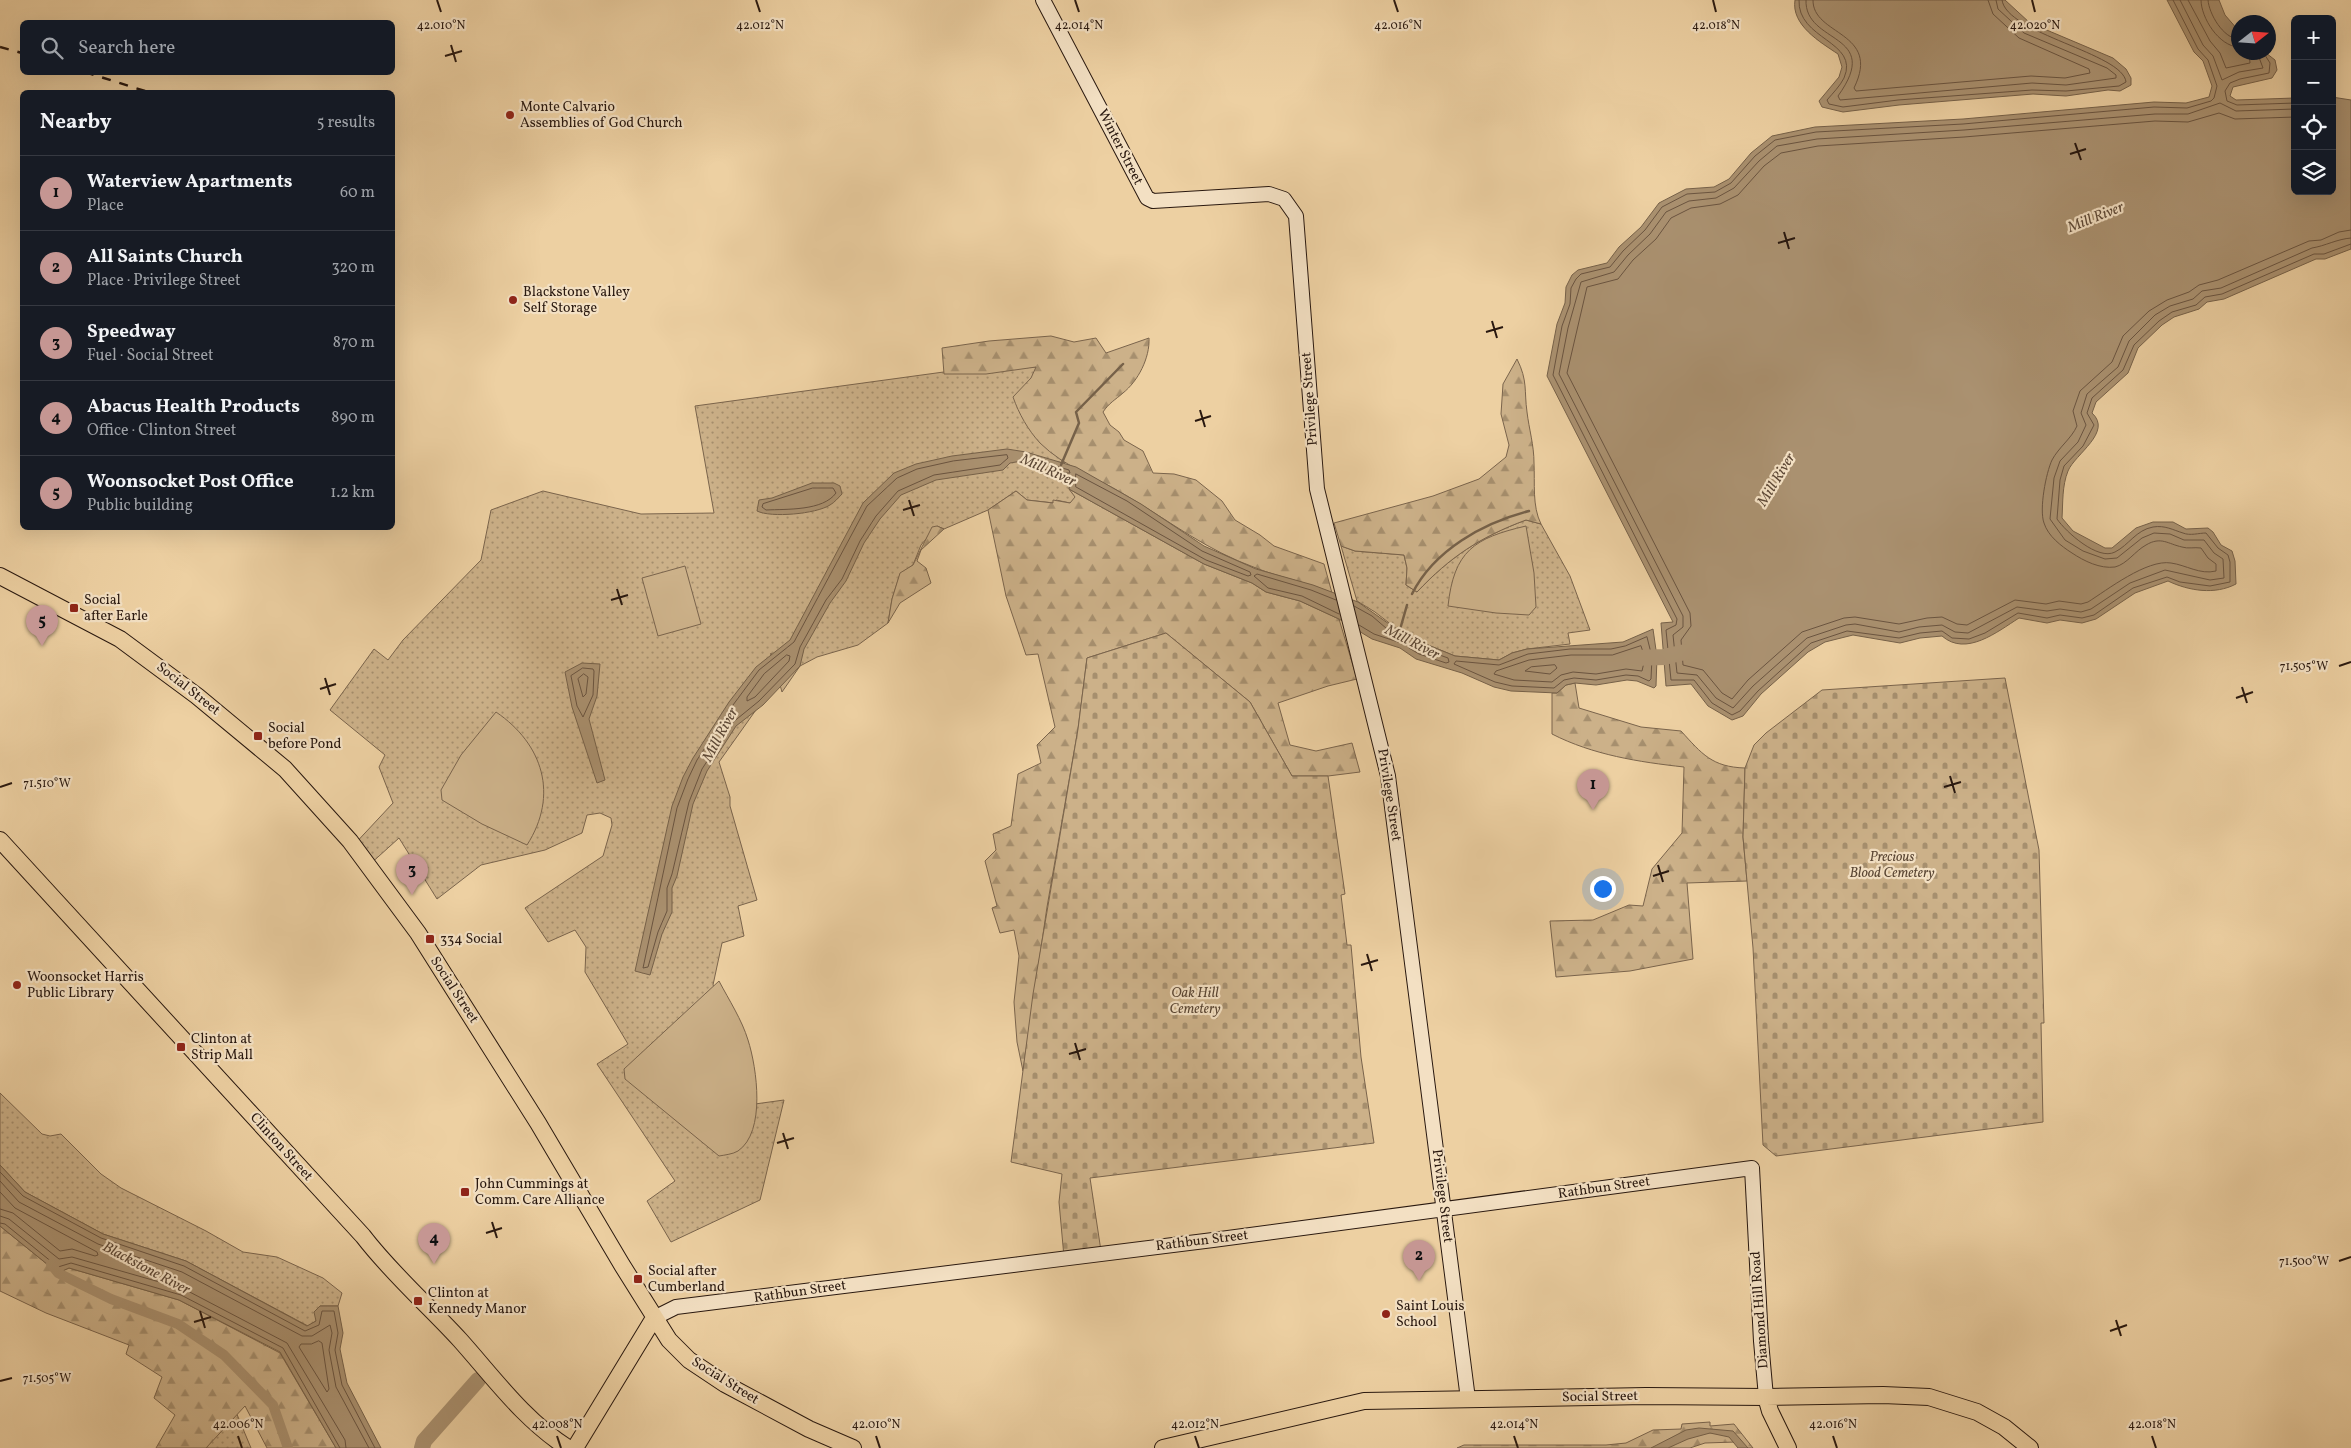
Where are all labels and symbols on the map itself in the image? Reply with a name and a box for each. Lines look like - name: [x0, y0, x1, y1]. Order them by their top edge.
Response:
- north arrow: [2231, 15, 2276, 60]
- text: 42.010°N: [417, 18, 465, 34]
- text: 42.012°N: [736, 18, 784, 34]
- text: 42.014°N: [1055, 18, 1103, 34]
- text: 42.016°N: [1374, 18, 1422, 34]
- text: 42.018°N: [1692, 18, 1740, 34]
- text: 42.020°N: [2010, 18, 2060, 34]
- place label: Monte Calvario Assemblies of God Church: [520, 98, 683, 133]
- street label: Winter Street: [1093, 106, 1147, 188]
- marker: Monte Calvario Assemblies of God Church: [504, 109, 516, 121]
- water label: Mill River: [2064, 197, 2128, 239]
- place label: Blackstone Valley Self Storage: [523, 283, 630, 318]
- marker: Blackstone Valley Self Storage: [507, 294, 519, 306]
- street label: Privilege Street: [1297, 351, 1323, 447]
- water label: Mill River: [1016, 449, 1079, 493]
- water label: Mill River: [1752, 449, 1801, 511]
- place label: Social after Earle: [84, 591, 148, 626]
- marker: Social after Earle: [68, 602, 80, 614]
- pin: 5: [26, 605, 58, 646]
- water label: Mill River: [1380, 620, 1443, 666]
- street label: Social Street: [152, 658, 224, 720]
- text: 71.505°W: [2280, 659, 2328, 675]
- water label: Mill River: [697, 704, 744, 767]
- place label: Social before Pond: [268, 719, 341, 754]
- marker: Social before Pond: [252, 730, 264, 742]
- street label: Privilege Street: [1372, 747, 1406, 843]
- pin: 1: [1577, 769, 1609, 810]
- text: 71.510°W: [23, 776, 71, 792]
- park label: Precious Blood Cemetery: [1849, 848, 1935, 883]
- pin: 3: [396, 854, 428, 895]
- your location: [1590, 876, 1616, 902]
- place label: 334 Social: [440, 930, 502, 949]
- marker: 334 Social: [424, 933, 436, 945]
- street label: Social Street: [425, 953, 483, 1027]
- place label: Woonsocket Harris Public Library: [27, 968, 144, 1003]
- marker: Woonsocket Harris Public Library: [11, 979, 23, 991]
- park label: Oak Hill Cemetery: [1169, 984, 1221, 1019]
- place label: Clinton at Strip Mall: [191, 1030, 253, 1065]
- marker: Clinton at Strip Mall: [175, 1041, 187, 1053]
- street label: Clinton Street: [245, 1109, 317, 1185]
- street label: Privilege Street: [1427, 1148, 1457, 1244]
- street label: Rathbun Street: [1557, 1172, 1651, 1204]
- place label: John Cummings at Comm. Care Alliance: [475, 1175, 605, 1210]
- marker: John Cummings at Comm. Care Alliance: [459, 1186, 471, 1198]
- pin: 4: [418, 1223, 450, 1264]
- street label: Rathbun Street: [1155, 1226, 1249, 1256]
- water label: Blackstone River: [99, 1237, 194, 1301]
- pin: 2: [1403, 1240, 1435, 1281]
- street label: Diamond Hill Road: [1746, 1250, 1774, 1369]
- text: 71.500°W: [2279, 1254, 2329, 1270]
- place label: Social after Cumberland: [648, 1262, 725, 1297]
- marker: Social after Cumberland: [632, 1273, 644, 1285]
- street label: Rathbun Street: [753, 1276, 847, 1308]
- place label: Clinton at Kennedy Manor: [428, 1284, 527, 1319]
- marker: Clinton at Kennedy Manor: [412, 1295, 424, 1307]
- place label: Saint Louis School: [1396, 1297, 1464, 1332]
- marker: Saint Louis School: [1380, 1308, 1392, 1320]
- street label: Social Street: [688, 1353, 762, 1409]
- text: 71.505°W: [23, 1371, 71, 1387]
- street label: Social Street: [1562, 1387, 1638, 1407]
- text: 42.006°N: [213, 1417, 263, 1433]
- text: 42.008°N: [532, 1417, 582, 1433]
- text: 42.010°N: [852, 1417, 900, 1433]
- text: 42.012°N: [1171, 1417, 1219, 1433]
- text: 42.014°N: [1490, 1417, 1538, 1433]
- text: 42.016°N: [1809, 1417, 1857, 1433]
- text: 42.018°N: [2128, 1417, 2176, 1433]

